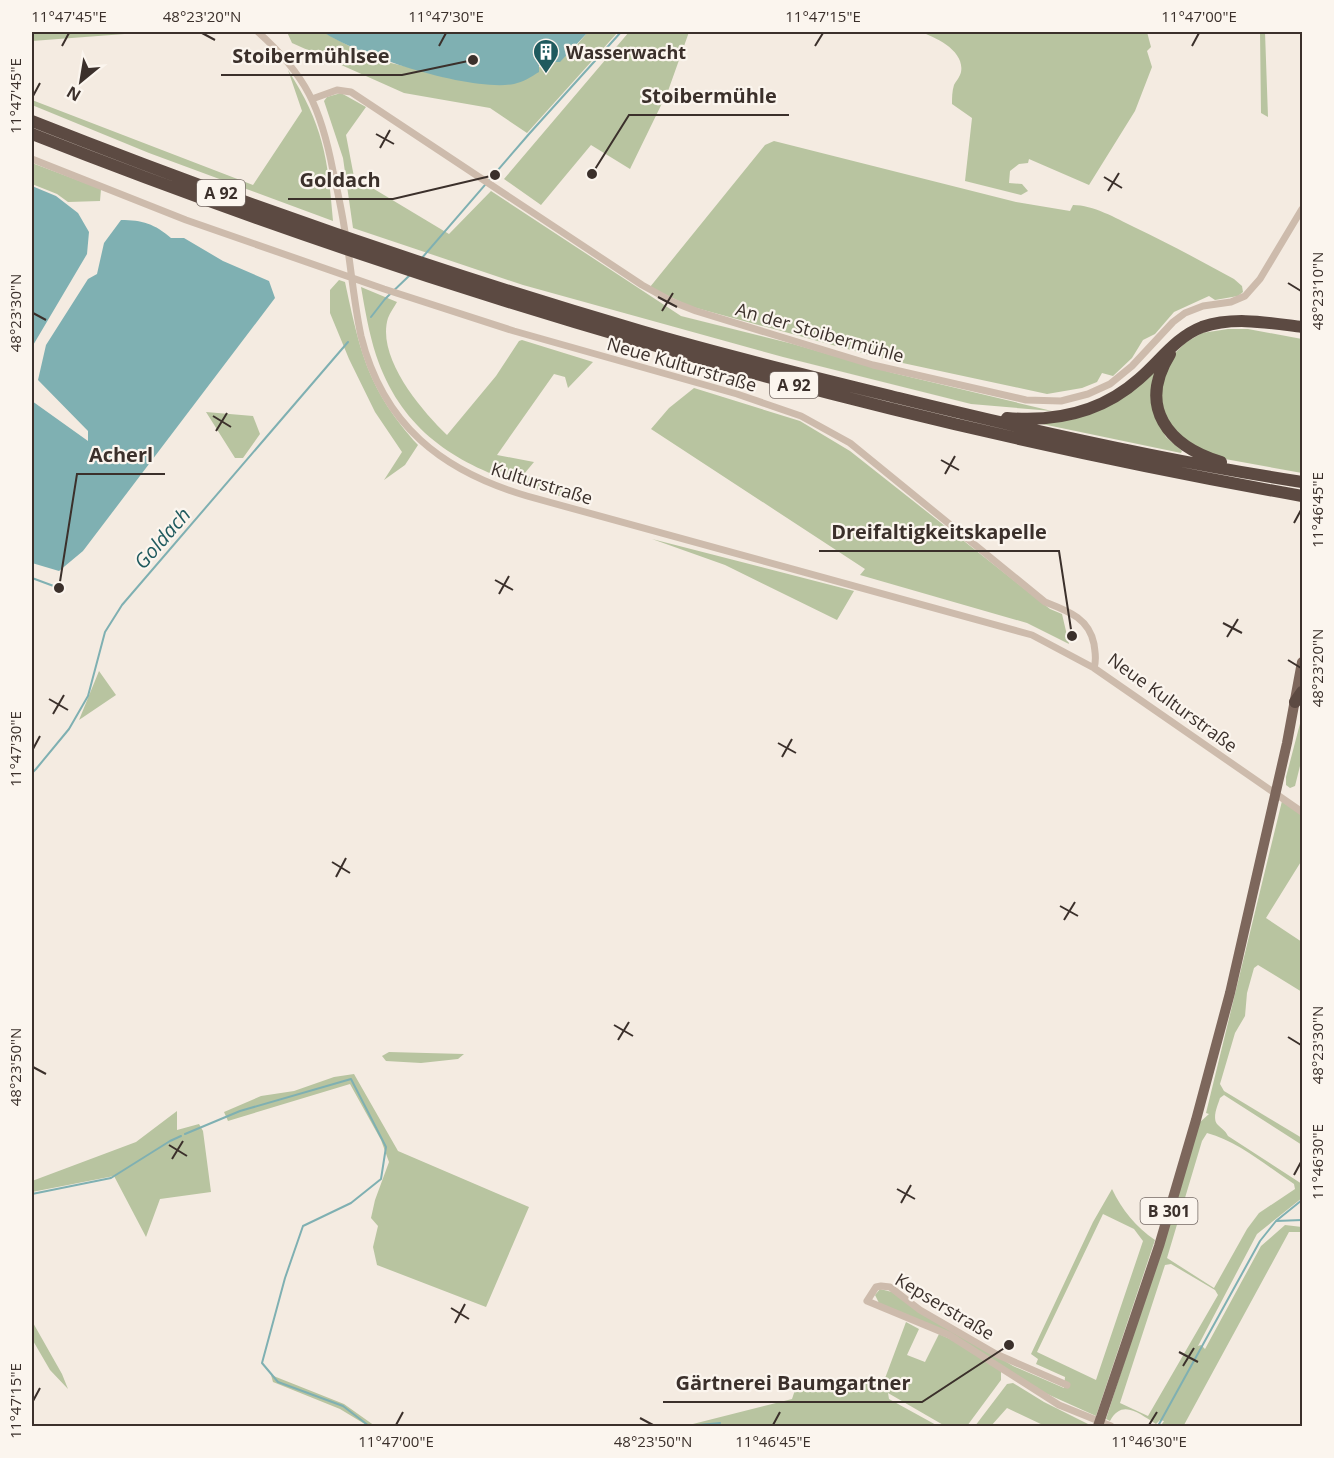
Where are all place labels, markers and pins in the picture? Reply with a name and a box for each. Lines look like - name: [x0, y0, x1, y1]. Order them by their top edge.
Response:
- callout: Stoibermühlsee: [221, 37, 402, 75]
- building icon: Wasserwacht: [531, 37, 561, 75]
- place label: Wasserwacht: [566, 40, 686, 64]
- callout: Stoibermühle: [629, 77, 789, 115]
- callout: Goldach: [288, 161, 393, 199]
- callout: Acherl: [77, 436, 165, 474]
- callout: Dreifaltigkeitskapelle: [819, 513, 1059, 551]
- callout: Gärtnerei Baumgartner: [663, 1364, 922, 1402]

